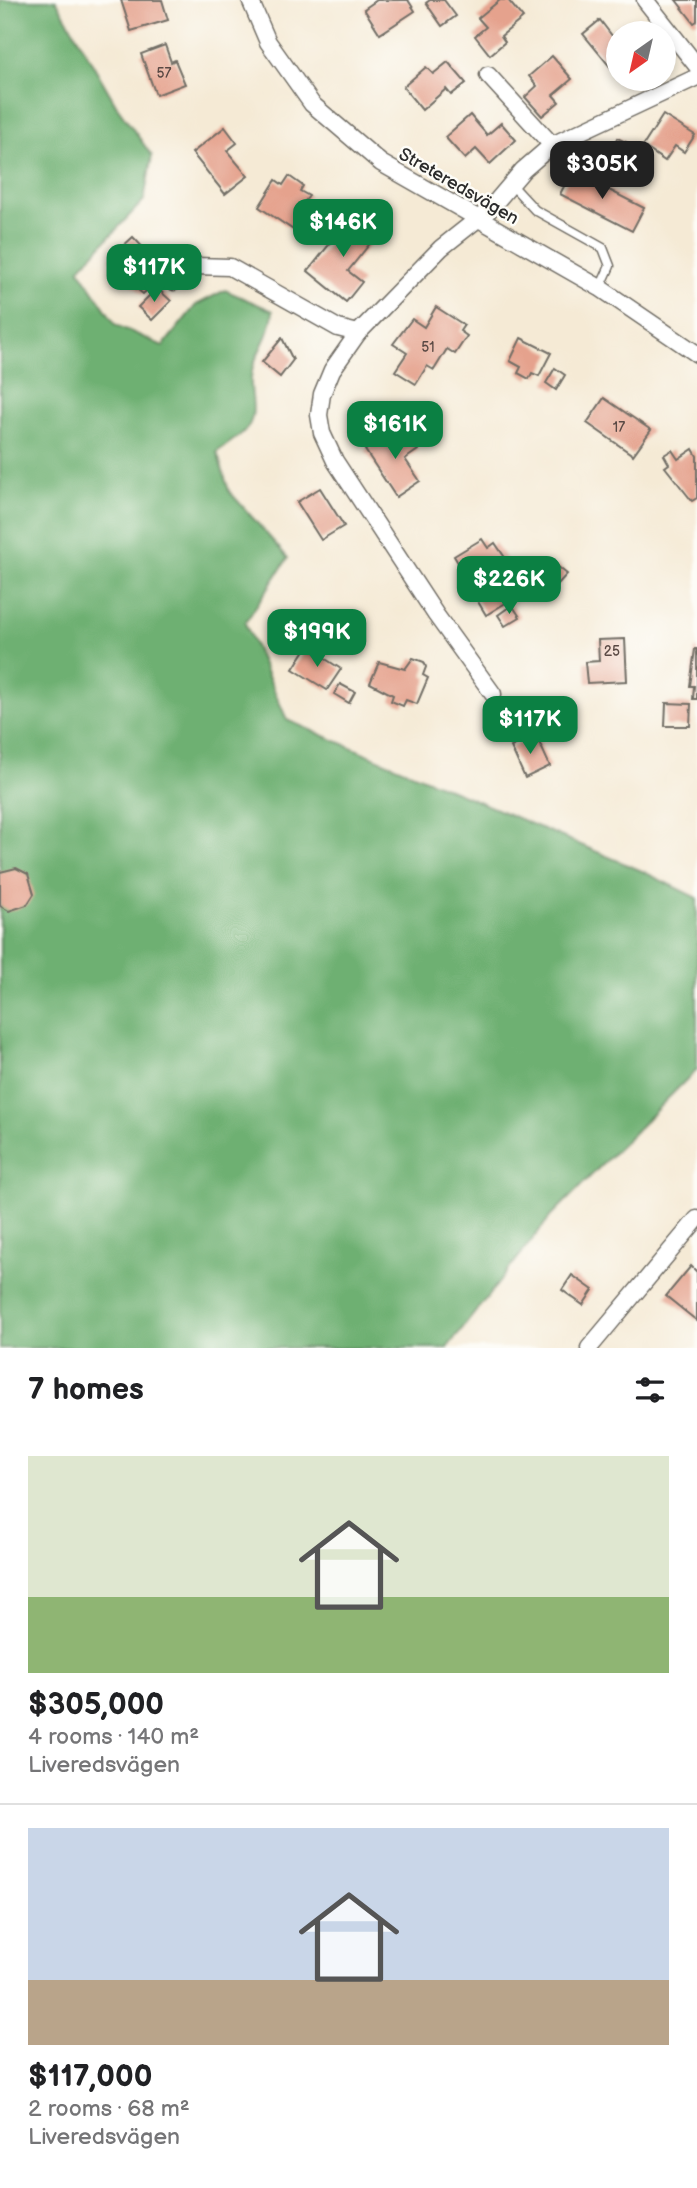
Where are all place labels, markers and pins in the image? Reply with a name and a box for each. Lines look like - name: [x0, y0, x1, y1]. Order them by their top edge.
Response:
- pin: $305K: [553, 142, 651, 201]
- pin: $146K: [294, 200, 392, 259]
- pin: $117K: [105, 244, 203, 304]
- pin: $161K: [346, 402, 444, 461]
- pin: $226K: [460, 556, 558, 616]
- pin: $199K: [268, 610, 366, 669]
- pin: $117K: [481, 696, 579, 756]

